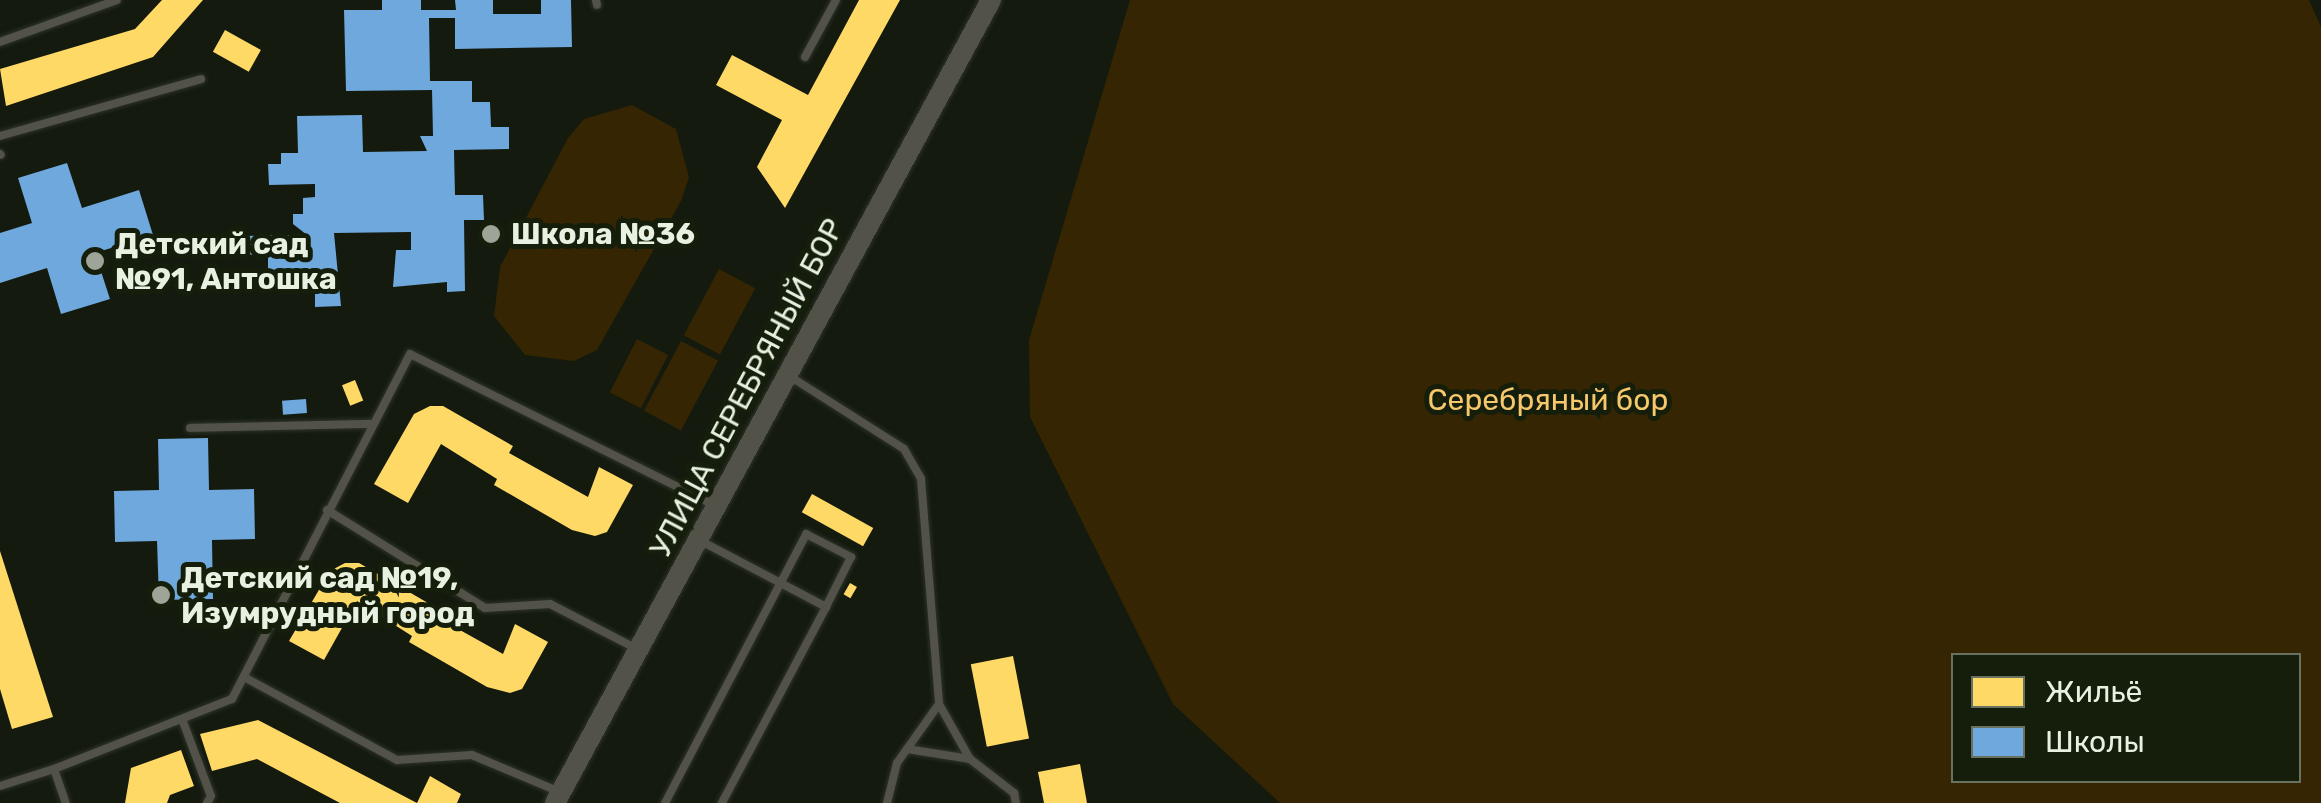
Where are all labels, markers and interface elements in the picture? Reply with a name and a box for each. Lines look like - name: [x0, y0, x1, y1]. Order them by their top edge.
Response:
- street label: УЛИЦА СЕРЕБРЯНЫЙ БОР: [642, 213, 852, 563]
- place label: Школа №36: [511, 216, 695, 252]
- marker: Школа №36: [480, 223, 502, 245]
- place label: Детский сад №91, Антошка: [115, 226, 337, 296]
- marker: Детский сад №91, Антошка: [84, 250, 106, 272]
- park label: Серебряный бор: [1428, 382, 1668, 418]
- place label: Детский сад №19, Изумрудный город: [181, 560, 475, 630]
- marker: Детский сад №19, Изумрудный город: [150, 584, 172, 606]
- legend: [1951, 653, 2301, 783]
- text: Жильё: [2045, 674, 2142, 710]
- text: Школы: [2045, 724, 2145, 760]

